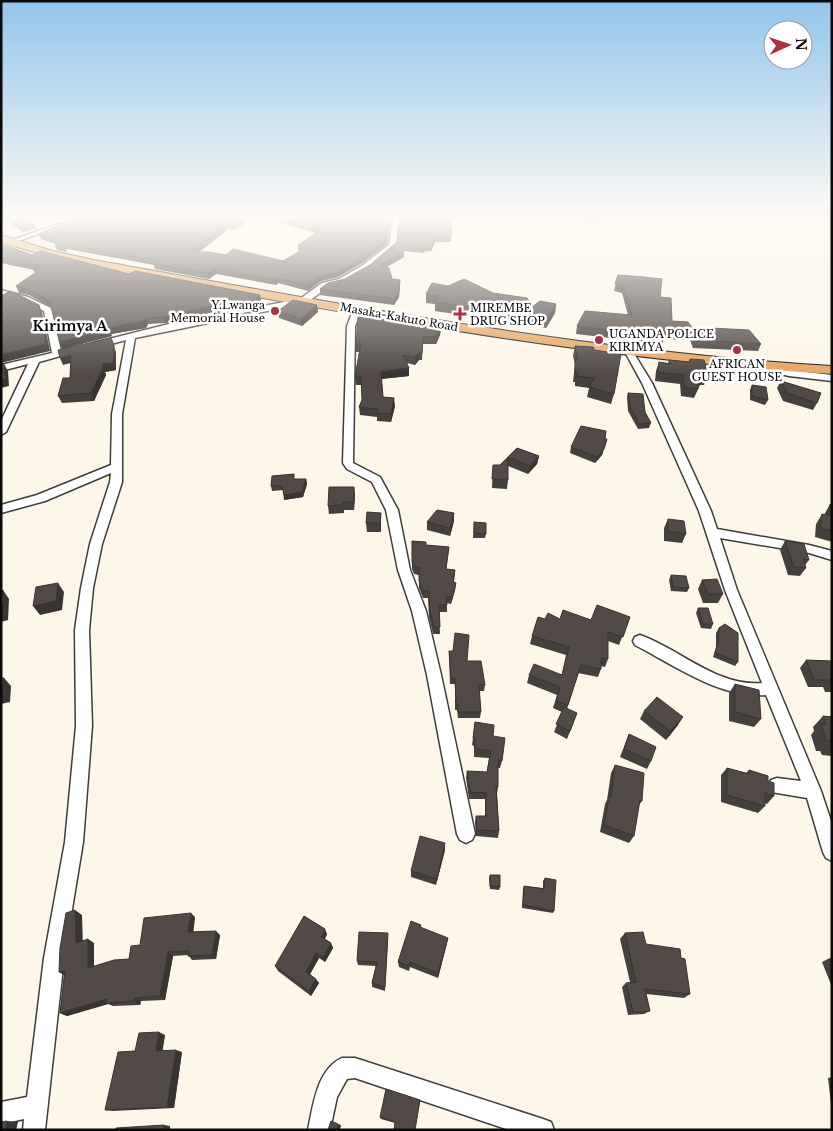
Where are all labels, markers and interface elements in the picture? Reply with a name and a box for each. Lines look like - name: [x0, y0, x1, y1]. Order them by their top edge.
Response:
- north arrow: [763, 20, 813, 70]
- text: N: [792, 37, 810, 51]
- place label: Y.Lwanga Memorial House: [170, 298, 266, 325]
- street label: Masaka-Kakuto Road: [339, 300, 460, 334]
- place label: MIREMBE DRUG SHOP: [470, 301, 545, 328]
- marker: Y.Lwanga Memorial House: [269, 305, 281, 317]
- marker: MIREMBE DRUG SHOP: [454, 308, 466, 320]
- district label: Kirimya A: [32, 317, 108, 335]
- place label: UGANDA POLICE KIRIMYA: [609, 327, 714, 354]
- marker: UGANDA POLICE KIRIMYA: [593, 334, 605, 346]
- marker: AFRICAN GUEST HOUSE: [731, 344, 743, 356]
- place label: AFRICAN GUEST HOUSE: [692, 357, 782, 384]

